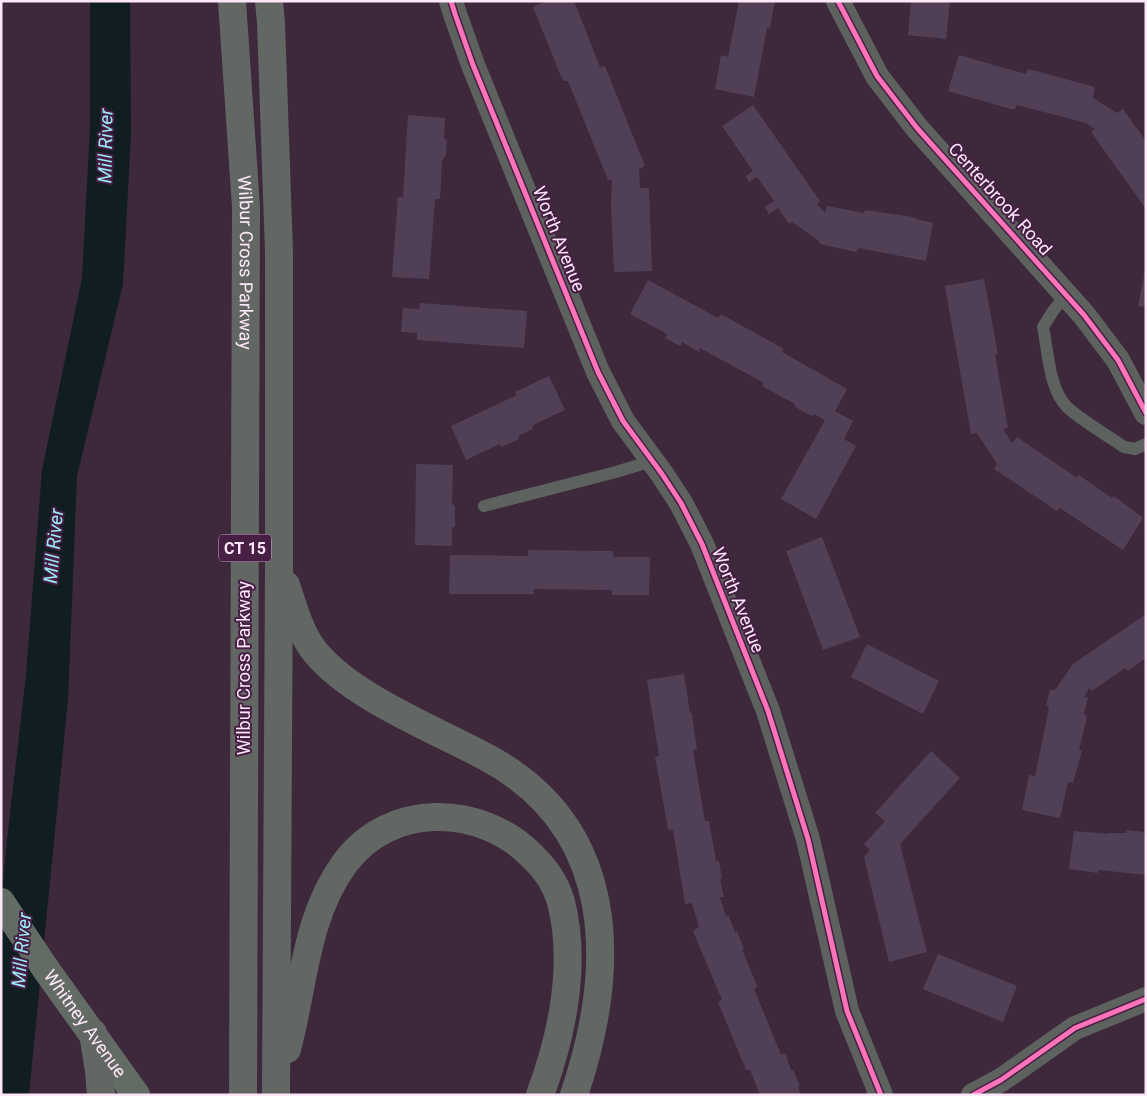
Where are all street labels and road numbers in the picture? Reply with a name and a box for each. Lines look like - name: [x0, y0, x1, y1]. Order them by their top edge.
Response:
- street label: Centerbrook Road: [944, 138, 1056, 259]
- street label: Wilbur Cross Parkway: [234, 175, 257, 350]
- street label: Worth Avenue: [529, 183, 590, 295]
- road number: CT 15: [219, 534, 271, 562]
- street label: Worth Avenue: [708, 544, 769, 656]
- street label: Wilbur Cross Parkway: [233, 580, 254, 755]
- street label: Whitney Avenue: [40, 966, 131, 1081]

